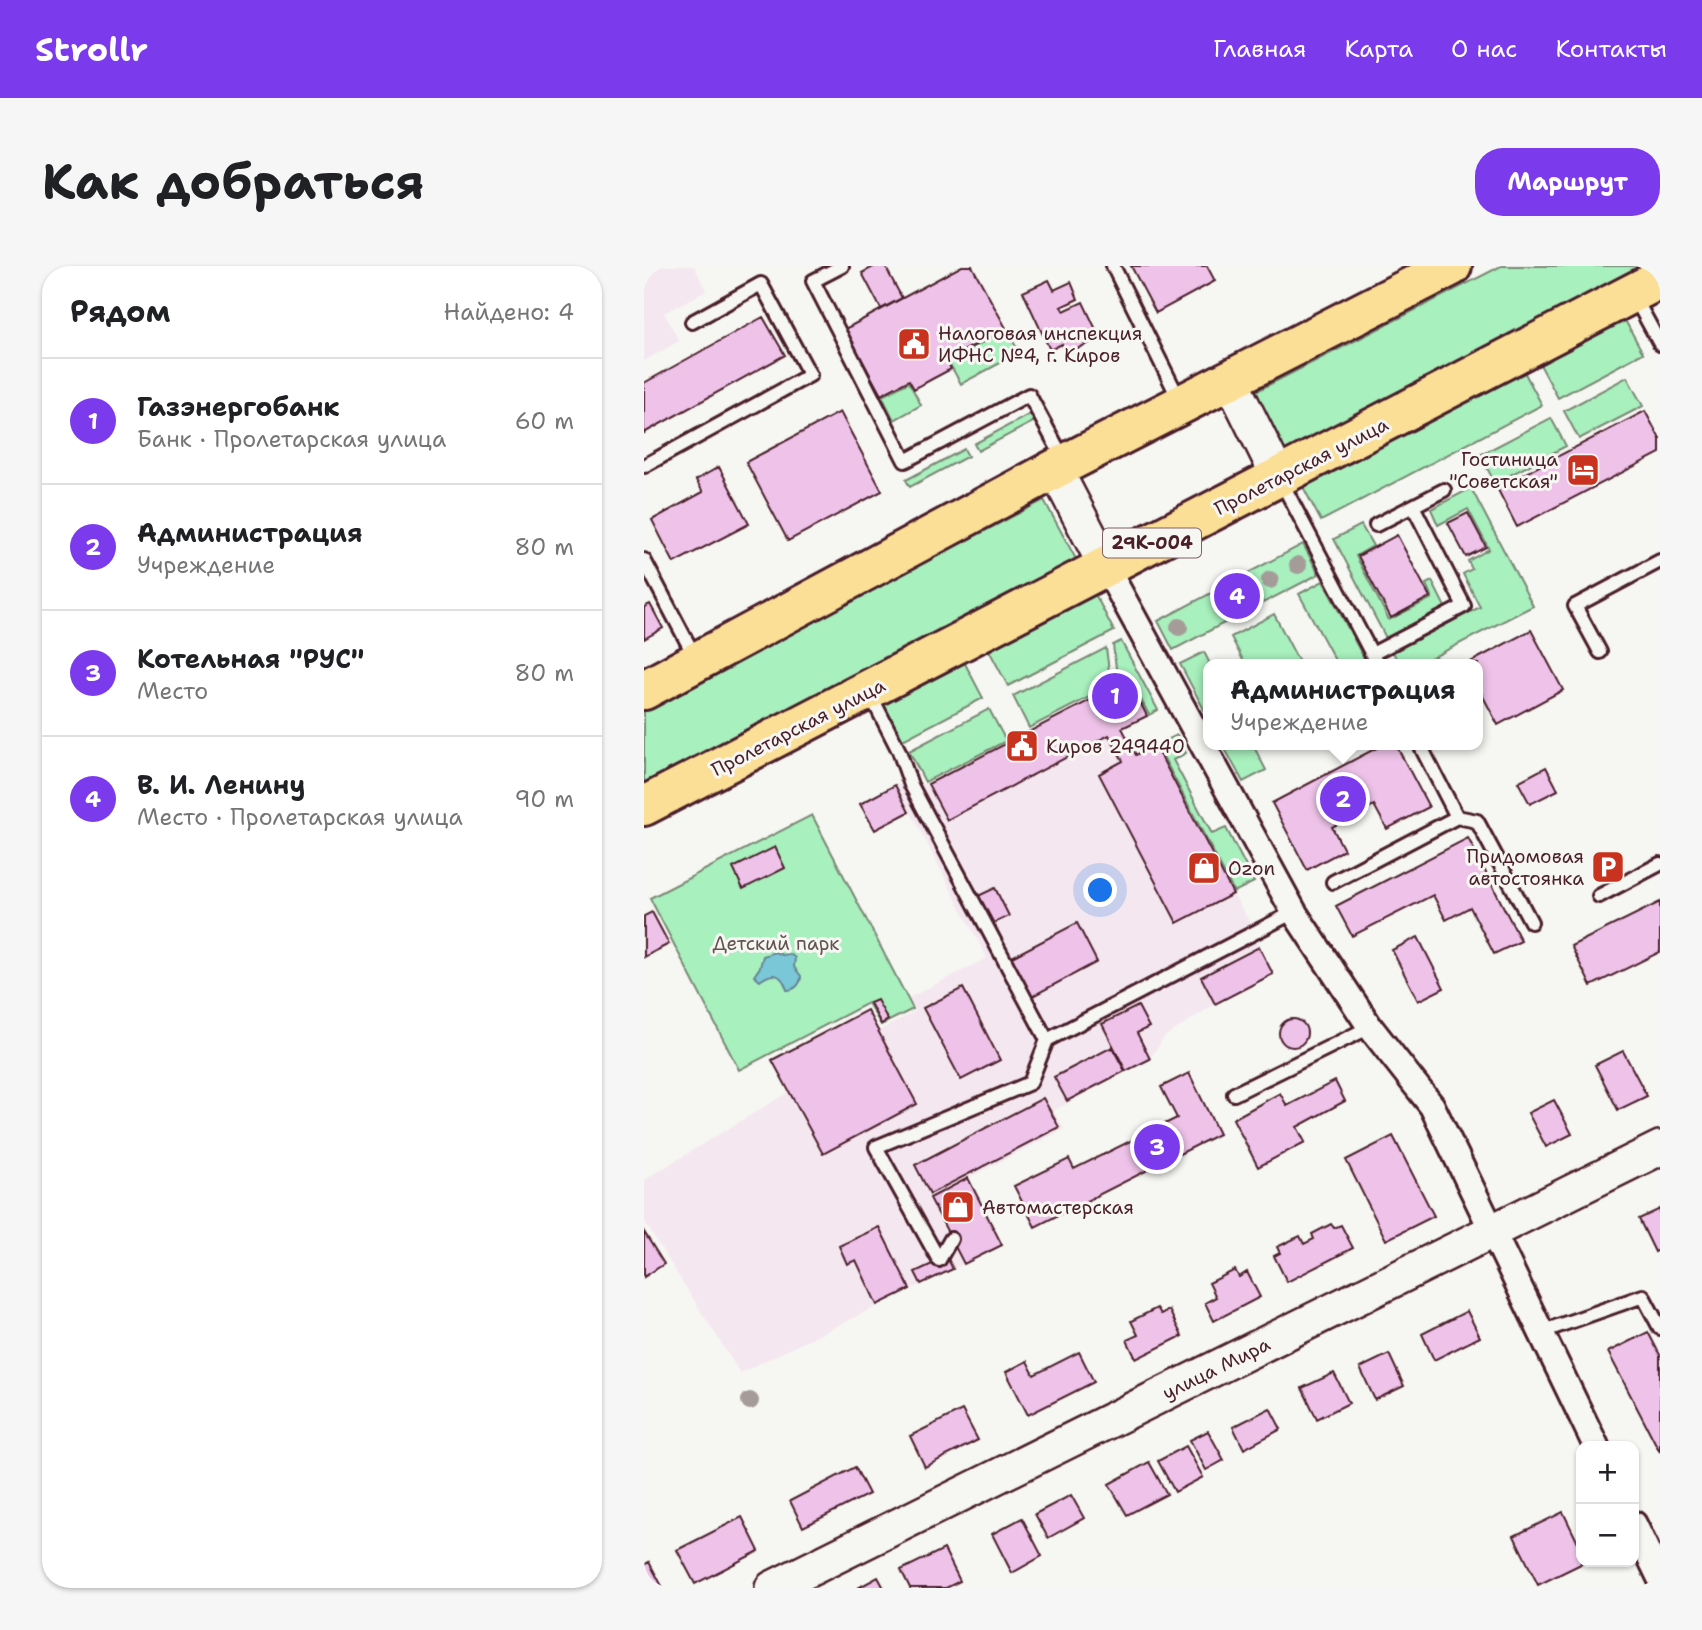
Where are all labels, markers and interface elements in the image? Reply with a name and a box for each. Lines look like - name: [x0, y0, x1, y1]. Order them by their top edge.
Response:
- text: Strollr: [35, 27, 148, 72]
- text: Главная: [1213, 33, 1306, 65]
- text: Карта: [1344, 33, 1413, 65]
- text: О нас: [1451, 33, 1517, 65]
- text: Контакты: [1555, 33, 1667, 65]
- button: Маршрут: [1475, 148, 1660, 216]
- text: Как добраться: [42, 149, 424, 215]
- text: Рядом: [70, 291, 170, 332]
- text: Найдено: 4: [444, 297, 574, 327]
- place label: Налоговая инспекция ИФНС №4, г. Киров: [938, 321, 1142, 368]
- public building icon: Налоговая инспекция ИФНС №4, г. Киров: [895, 325, 933, 363]
- text: Газэнергобанк: [137, 389, 340, 424]
- text: 1: [88, 406, 98, 436]
- text: 60 m: [515, 406, 574, 436]
- street label: Пролетарская улица: [1210, 412, 1393, 521]
- text: Банк · Пролетарская улица: [137, 424, 446, 454]
- place label: Гостиница "Советская": [1449, 447, 1558, 494]
- hotel icon: Гостиница "Советская": [1564, 451, 1602, 489]
- text: Администрация: [137, 515, 363, 550]
- road number: 29К-004: [1103, 528, 1201, 558]
- text: 2: [85, 532, 101, 562]
- text: 80 m: [515, 532, 574, 562]
- text: Учреждение: [137, 550, 275, 580]
- pin: 4: [1214, 570, 1260, 622]
- text: Котельная "РУС": [137, 641, 364, 676]
- text: 3: [85, 658, 101, 688]
- text: 80 m: [515, 658, 574, 688]
- popup: [1203, 659, 1483, 750]
- pin: 1: [1092, 670, 1138, 722]
- text: Администрация: [1230, 672, 1456, 707]
- street label: Пролетарская улица: [707, 673, 890, 782]
- text: Место: [137, 676, 208, 706]
- text: Учреждение: [1230, 707, 1369, 737]
- public building icon: Киров 249440: [1003, 727, 1041, 765]
- place label: Киров 249440: [1046, 734, 1185, 759]
- text: В. И. Ленину: [137, 767, 305, 802]
- pin: 2: [1320, 773, 1366, 825]
- text: 4: [85, 784, 101, 814]
- text: 90 m: [514, 784, 574, 814]
- text: Место · Пролетарская улица: [137, 802, 463, 832]
- place label: Придомовая автостоянка: [1467, 844, 1584, 891]
- parking icon: Придомовая автостоянка: [1589, 848, 1627, 886]
- shop icon: Ozon: [1185, 849, 1223, 887]
- place label: Ozon: [1228, 856, 1275, 881]
- your location: [1083, 873, 1117, 907]
- park label: Детский парк: [713, 931, 839, 956]
- pin: 3: [1134, 1121, 1180, 1173]
- shop icon: Автомастерская: [939, 1188, 977, 1226]
- place label: Автомастерская: [982, 1195, 1134, 1220]
- street label: улица Мира: [1158, 1331, 1274, 1405]
- map controls: [1576, 1441, 1639, 1567]
- button: +: [1576, 1441, 1639, 1504]
- button: −: [1576, 1504, 1639, 1567]

